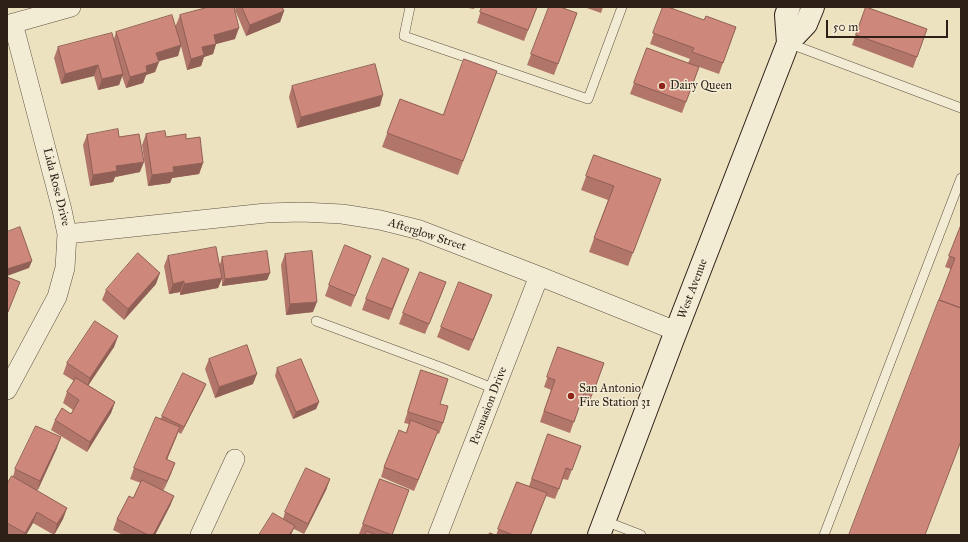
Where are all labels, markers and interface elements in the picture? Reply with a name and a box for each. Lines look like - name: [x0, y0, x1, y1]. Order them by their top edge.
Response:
- scale bar: [828, 12, 950, 38]
- text: 50 m: [833, 20, 858, 34]
- place label: Dairy Queen: [670, 79, 732, 93]
- marker: Dairy Queen: [657, 81, 667, 91]
- street label: Lida Rose Drive: [39, 146, 73, 228]
- street label: Afterglow Street: [386, 216, 468, 254]
- street label: West Avenue: [675, 257, 711, 321]
- street label: Persuasion Drive: [467, 365, 511, 447]
- place label: San Antonio Fire Station 31: [579, 382, 651, 410]
- marker: San Antonio Fire Station 31: [566, 391, 576, 401]

